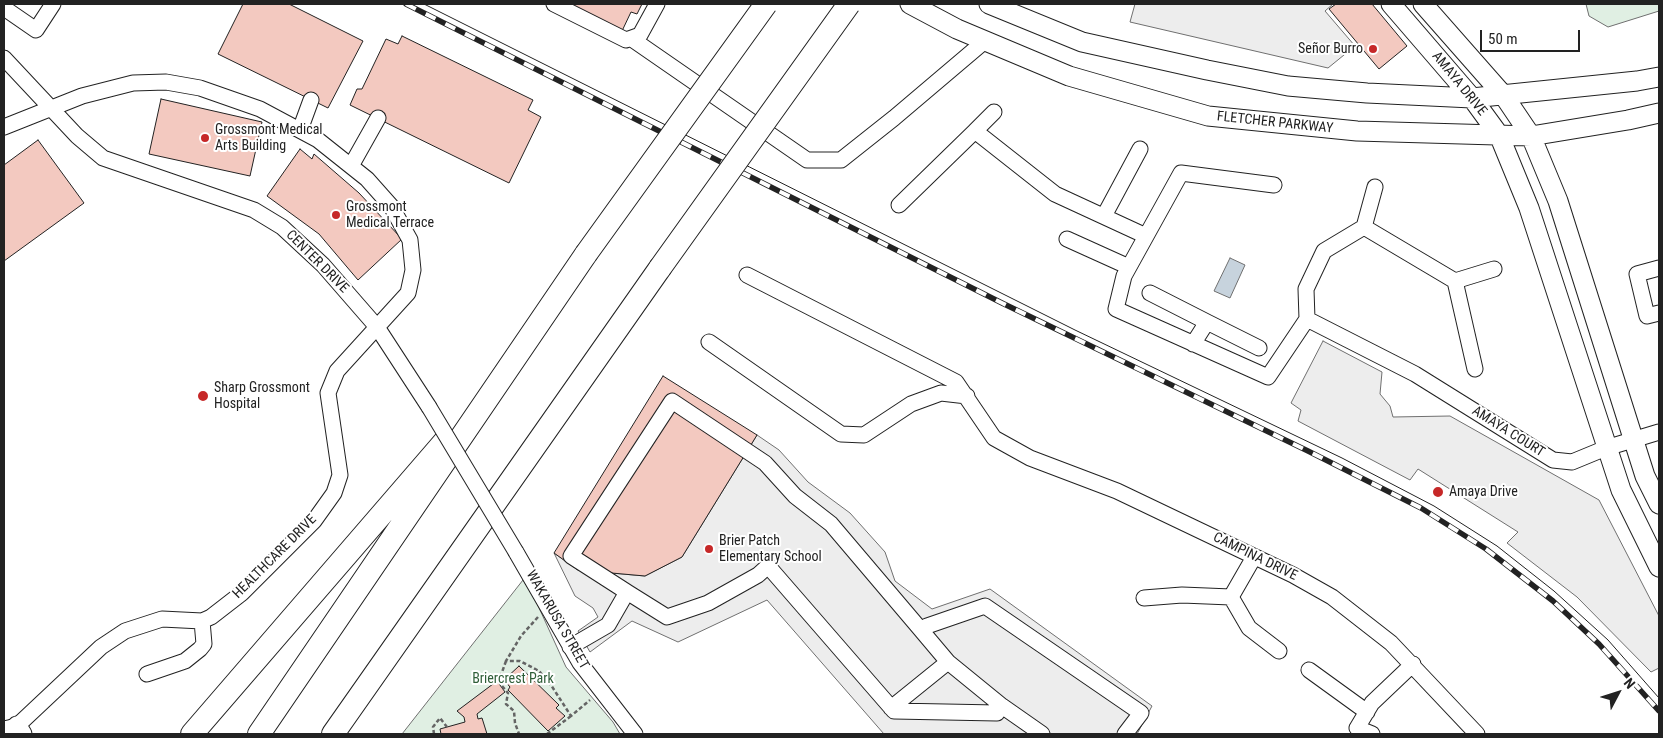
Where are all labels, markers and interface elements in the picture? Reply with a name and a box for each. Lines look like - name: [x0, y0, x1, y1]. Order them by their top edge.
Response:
- scale bar: [1483, 20, 1583, 52]
- text: 50 m: [1488, 30, 1518, 48]
- place label: Señor Burro: [1298, 41, 1363, 57]
- marker: Señor Burro: [1367, 43, 1379, 55]
- street label: AMAYA DRIVE: [1428, 48, 1490, 120]
- street label: FLETCHER PARKWAY: [1216, 109, 1334, 137]
- place label: Grossmont Medical Arts Building: [215, 122, 323, 154]
- marker: Grossmont Medical Arts Building: [199, 132, 211, 144]
- place label: Grossmont Medical Terrace: [346, 199, 434, 232]
- marker: Grossmont Medical Terrace: [330, 209, 342, 221]
- street label: CENTER DRIVE: [282, 227, 352, 297]
- place label: Sharp Grossmont Hospital: [214, 380, 310, 412]
- marker: Sharp Grossmont Hospital: [196, 389, 210, 403]
- street label: AMAYA COURT: [1469, 403, 1547, 461]
- place label: Amaya Drive: [1449, 484, 1518, 500]
- marker: Amaya Drive: [1431, 485, 1445, 499]
- street label: HEALTHCARE DRIVE: [230, 512, 320, 602]
- street label: CAMPINA DRIVE: [1210, 529, 1300, 585]
- place label: Brier Patch Elementary School: [719, 533, 822, 566]
- marker: Brier Patch Elementary School: [703, 543, 715, 555]
- street label: WAKARUSA STREET: [522, 568, 592, 672]
- north arrow: [1593, 668, 1643, 718]
- park label: Briercrest Park: [472, 671, 554, 687]
- text: N: [1621, 675, 1638, 692]

